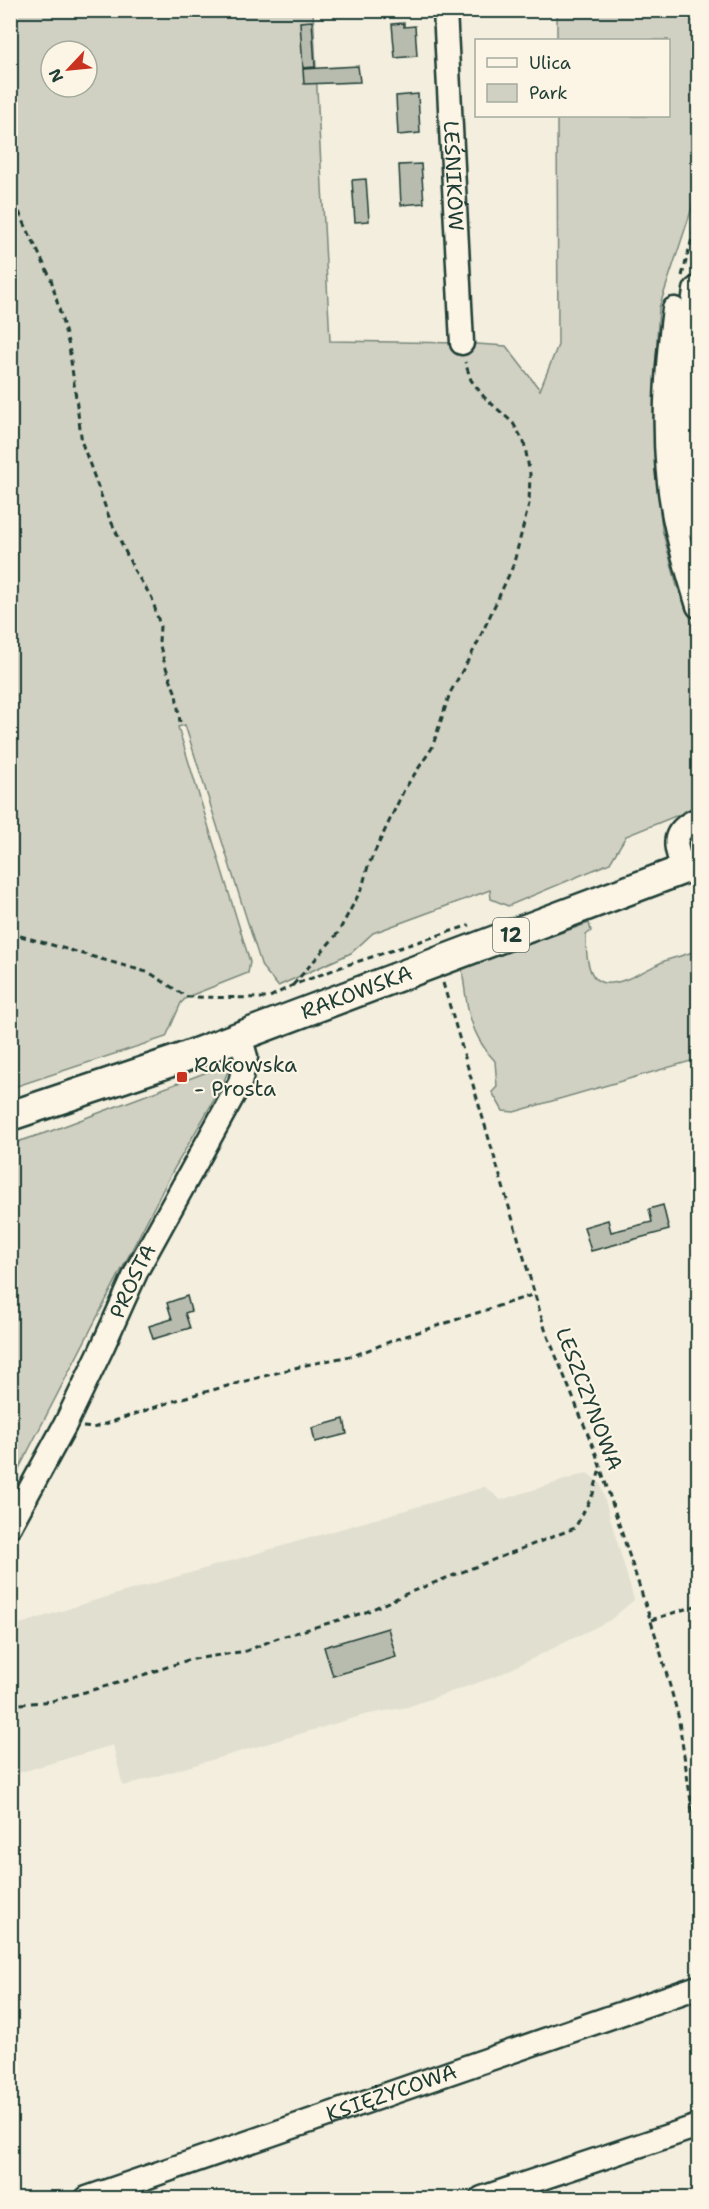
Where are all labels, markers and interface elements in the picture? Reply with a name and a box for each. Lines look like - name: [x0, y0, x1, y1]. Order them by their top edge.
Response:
- north arrow: [39, 39, 99, 99]
- legend: [475, 39, 670, 117]
- text: Ulica: [529, 51, 571, 75]
- text: N: [44, 65, 68, 86]
- text: Park: [529, 81, 568, 105]
- street label: LEŚNIKÓW: [437, 120, 470, 232]
- road number: 12: [493, 918, 529, 952]
- street label: RAKOWSKA: [297, 959, 416, 1026]
- place label: Rakowska - Prosta: [194, 1051, 297, 1103]
- marker: Rakowska - Prosta: [175, 1070, 189, 1084]
- street label: PROSTA: [103, 1239, 163, 1323]
- street label: LESZCZYNOWA: [549, 1324, 629, 1474]
- street label: KSIĘŻYCOWA: [322, 2057, 460, 2128]

